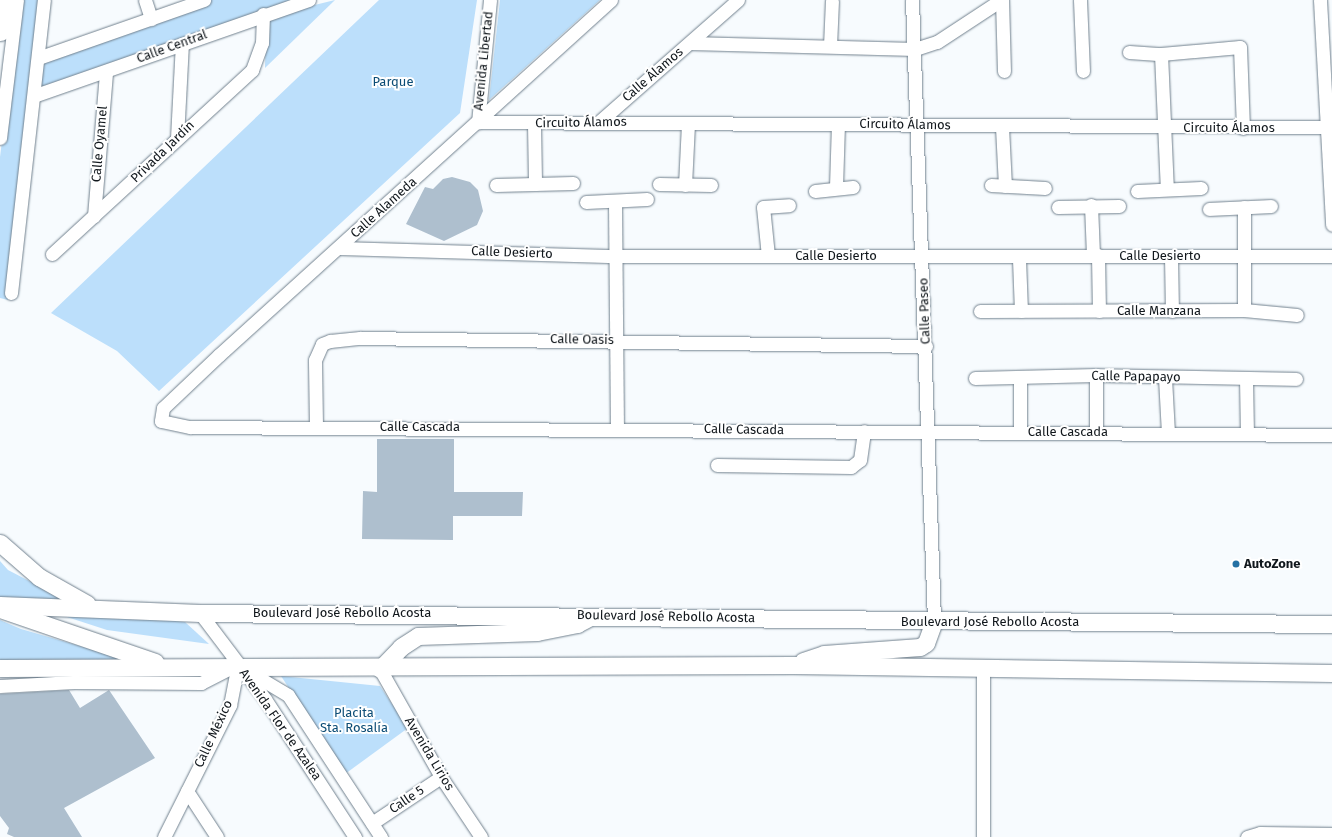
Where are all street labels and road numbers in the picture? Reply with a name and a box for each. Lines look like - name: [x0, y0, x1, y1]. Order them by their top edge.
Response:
- street label: Avenida Libertad: [471, 11, 497, 111]
- street label: Calle Central: [135, 27, 209, 67]
- street label: Calle Álamos: [619, 44, 687, 106]
- street label: Calle Oyamel: [89, 105, 111, 183]
- street label: Circuito Álamos: [535, 114, 627, 132]
- street label: Circuito Álamos: [859, 116, 951, 134]
- street label: Privada Jardín: [128, 118, 198, 186]
- street label: Circuito Álamos: [1183, 120, 1275, 136]
- street label: Calle Alameda: [348, 174, 420, 242]
- street label: Calle Desierto: [471, 244, 553, 262]
- street label: Calle Desierto: [795, 248, 877, 264]
- street label: Calle Desierto: [1119, 248, 1201, 264]
- street label: Calle Paseo: [916, 277, 934, 345]
- street label: Calle Manzana: [1117, 303, 1201, 319]
- street label: Calle Oasis: [550, 332, 614, 348]
- street label: Calle Papapayo: [1091, 368, 1181, 386]
- street label: Calle Cascada: [380, 419, 460, 435]
- street label: Calle Cascada: [704, 422, 784, 438]
- street label: Calle Cascada: [1028, 424, 1108, 440]
- street label: Boulevard José Rebollo Acosta: [253, 605, 431, 621]
- street label: Boulevard José Rebollo Acosta: [577, 608, 755, 626]
- street label: Boulevard José Rebollo Acosta: [901, 614, 1079, 630]
- street label: Avenida Flor de Azalea: [236, 666, 324, 784]
- street label: Calle México: [192, 698, 236, 770]
- street label: Avenida Lirios: [401, 714, 457, 794]
- street label: Calle 5: [387, 783, 427, 817]

